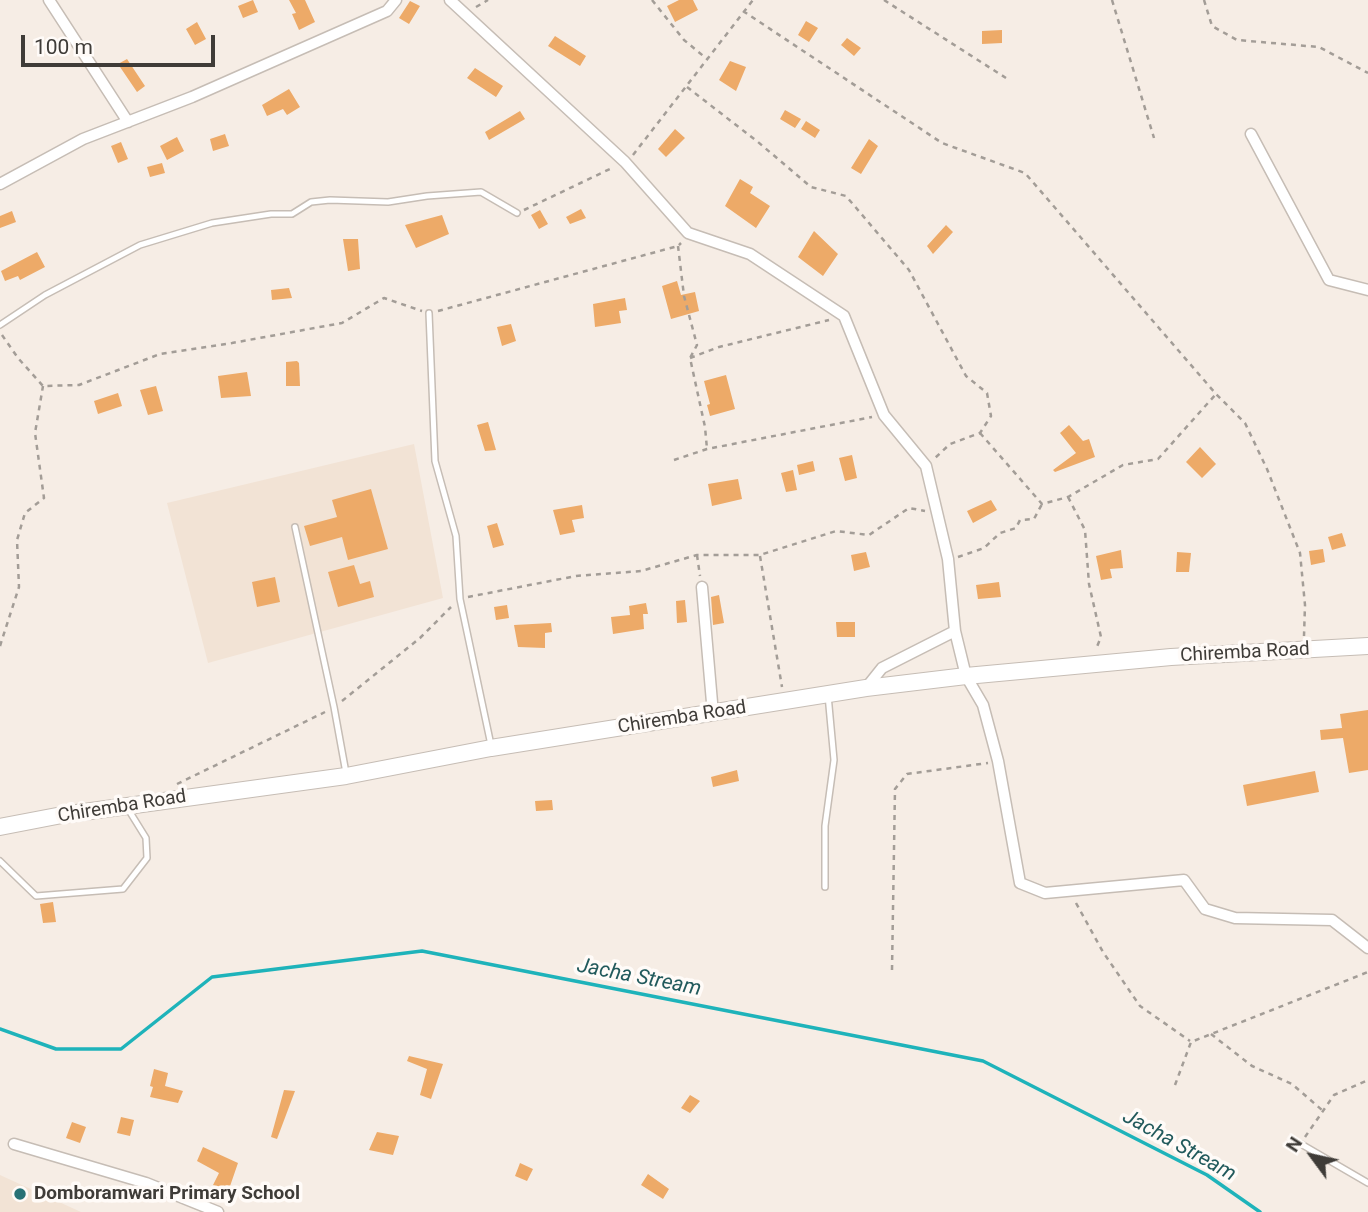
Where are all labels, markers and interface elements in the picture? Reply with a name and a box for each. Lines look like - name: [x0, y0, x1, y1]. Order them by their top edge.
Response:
- scale bar: [24, 21, 219, 65]
- text: 100 m: [34, 35, 93, 59]
- street label: Chiremba Road: [1180, 638, 1310, 668]
- street label: Chiremba Road: [616, 697, 748, 739]
- street label: Chiremba Road: [56, 786, 188, 828]
- water label: Jacha Stream: [575, 954, 703, 1002]
- water label: Jacha Stream: [1118, 1105, 1240, 1187]
- north arrow: [1277, 1121, 1347, 1191]
- text: N: [1281, 1132, 1307, 1156]
- place label: Domboramwari Primary School: [34, 1183, 300, 1205]
- marker: Domboramwari Primary School: [12, 1186, 28, 1202]

